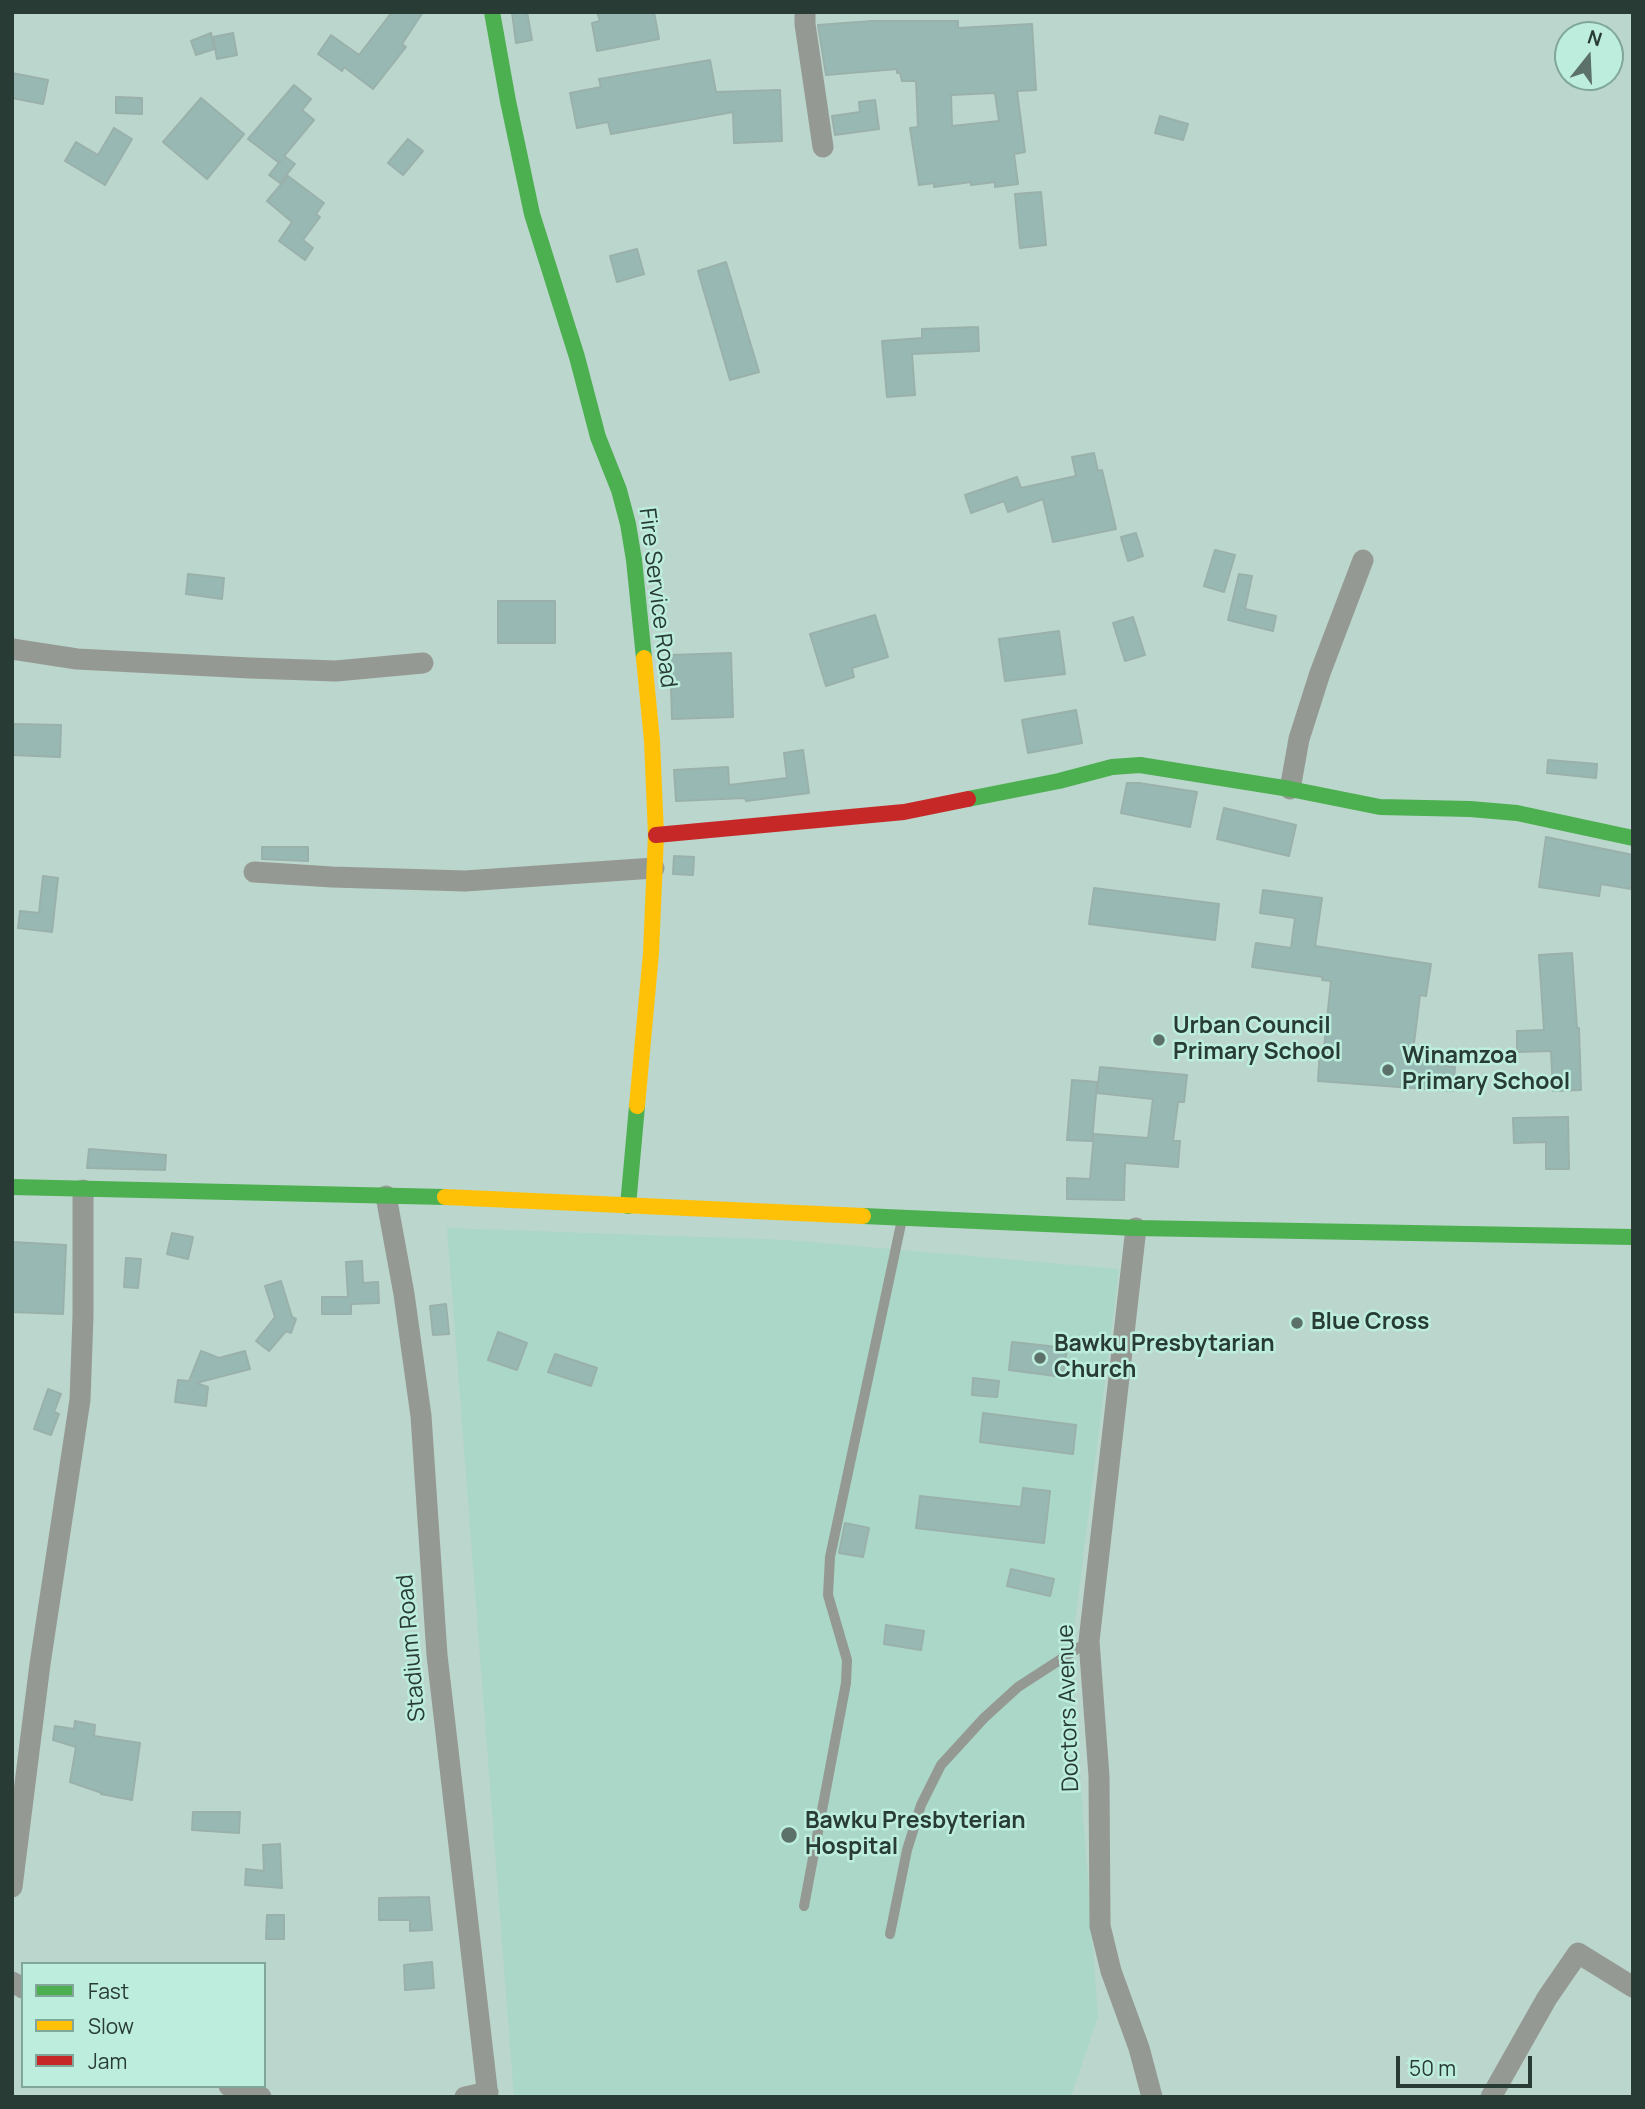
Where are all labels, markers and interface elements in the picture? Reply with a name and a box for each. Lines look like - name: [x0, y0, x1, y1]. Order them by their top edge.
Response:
- north arrow: [1554, 21, 1624, 91]
- text: N: [1584, 23, 1605, 52]
- street label: Fire Service Road: [632, 507, 682, 689]
- place label: Urban Council Primary School: [1173, 1013, 1341, 1067]
- marker: Urban Council Primary School: [1151, 1032, 1167, 1048]
- place label: Winamzoa Primary School: [1402, 1043, 1570, 1097]
- marker: Winamzoa Primary School: [1380, 1062, 1396, 1078]
- place label: Blue Cross: [1311, 1309, 1430, 1337]
- marker: Blue Cross: [1289, 1315, 1305, 1331]
- place label: Bawku Presbytarian Church: [1054, 1331, 1275, 1385]
- marker: Bawku Presbytarian Church: [1032, 1350, 1048, 1366]
- street label: Stadium Road: [392, 1573, 432, 1723]
- street label: Doctors Avenue: [1052, 1624, 1086, 1792]
- place label: Bawku Presbyterian Hospital: [805, 1808, 1026, 1862]
- marker: Bawku Presbyterian Hospital: [779, 1825, 799, 1845]
- legend: [21, 1962, 266, 2088]
- text: Fast: [88, 1977, 129, 2005]
- text: Slow: [88, 2012, 134, 2040]
- scale bar: [1400, 2042, 1536, 2086]
- text: Jam: [88, 2047, 127, 2075]
- text: 50 m: [1409, 2054, 1456, 2082]

